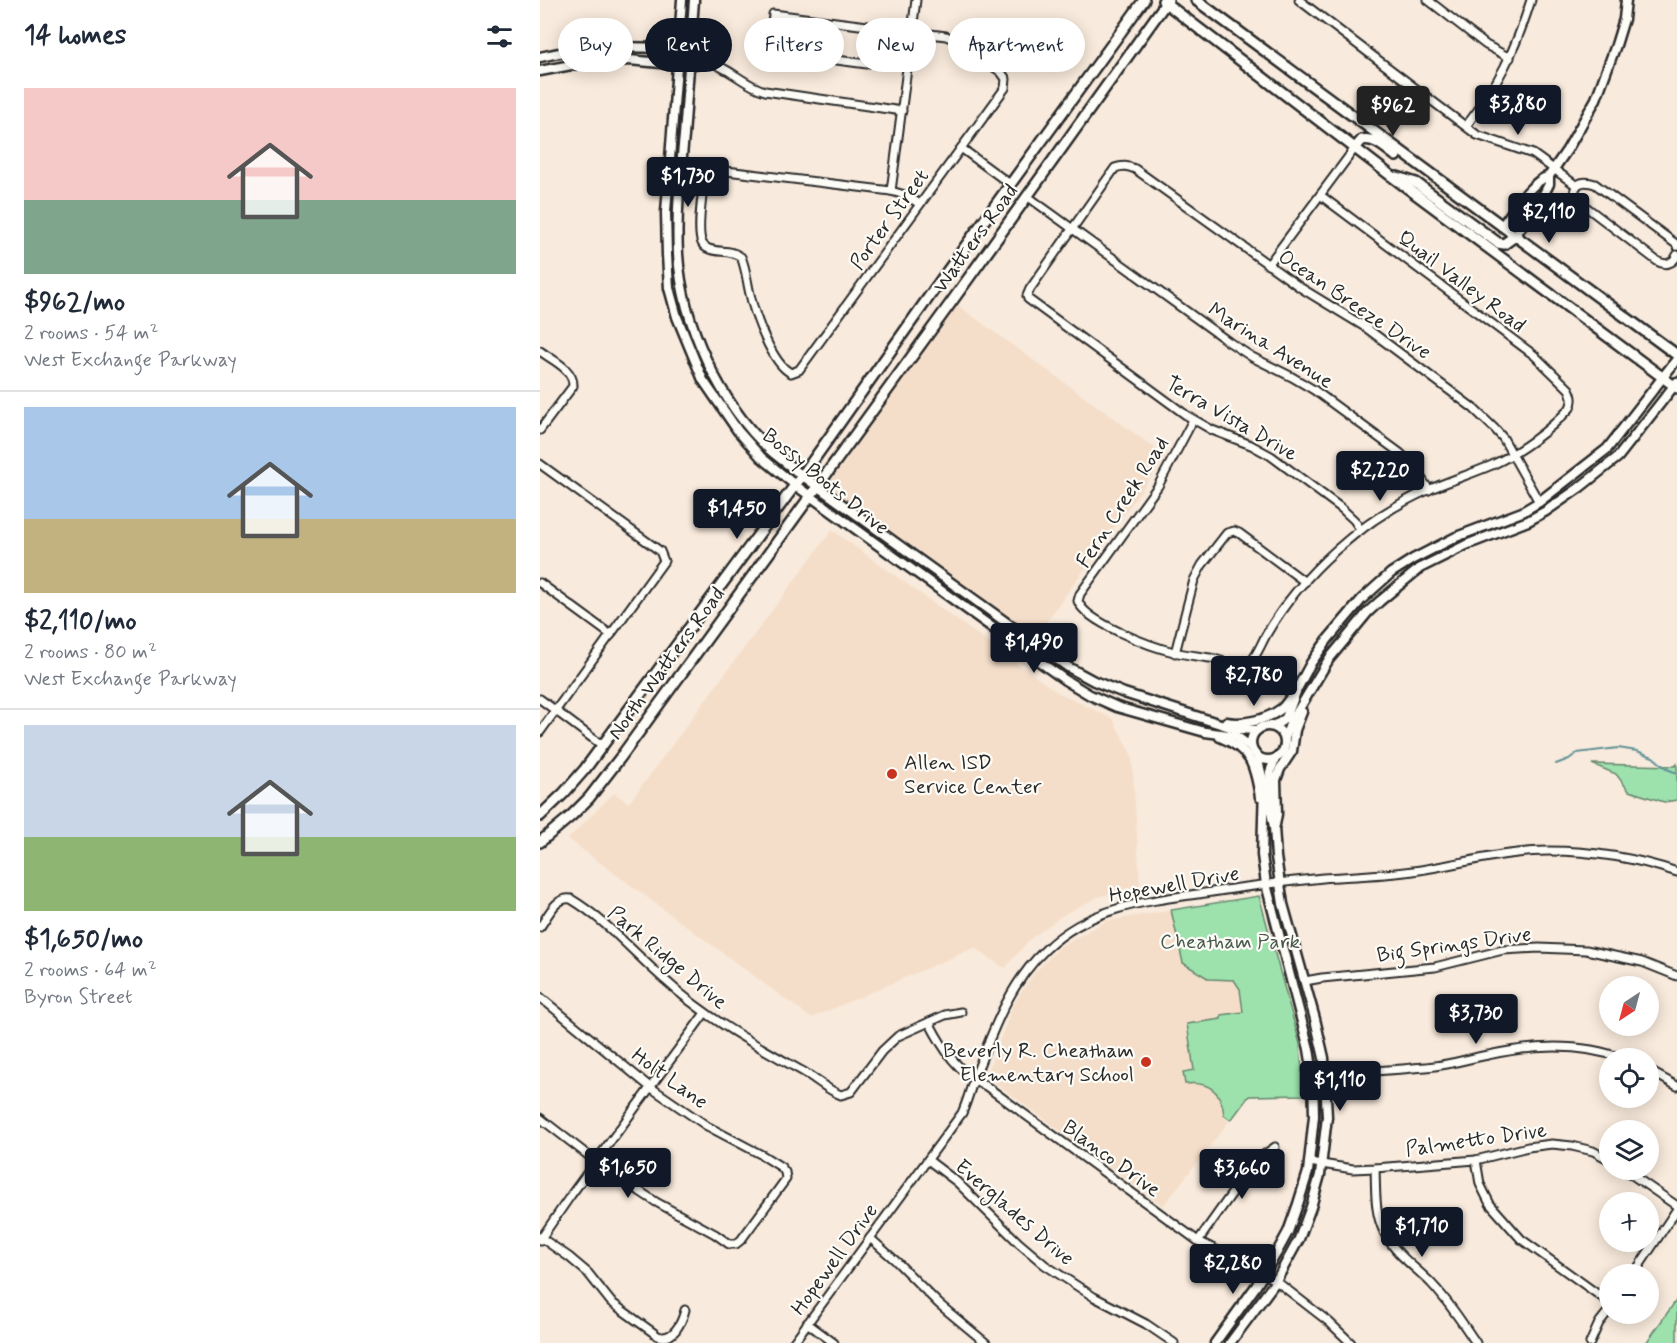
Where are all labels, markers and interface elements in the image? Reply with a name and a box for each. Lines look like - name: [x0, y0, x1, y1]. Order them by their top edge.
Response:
- chip: Buy: [558, 18, 633, 72]
- chip: Rent: [645, 18, 732, 72]
- chip: Filters: [744, 18, 844, 72]
- chip: New: [856, 18, 936, 72]
- chip: Apartment: [948, 18, 1085, 72]
- text: 14 homes: [24, 19, 126, 53]
- icon: filters: [483, 20, 516, 53]
- pin: $3,880: [1469, 85, 1567, 136]
- pin: $962: [1357, 86, 1429, 137]
- text: $3,880: [1489, 91, 1547, 118]
- text: $962: [1371, 92, 1415, 119]
- icon: home: [216, 127, 324, 235]
- pin: $1,730: [639, 157, 737, 208]
- text: $1,730: [661, 163, 715, 190]
- street label: Porter Street: [844, 163, 936, 276]
- street label: Watters Road: [927, 179, 1025, 299]
- pin: $2,110: [1500, 193, 1598, 244]
- text: $2,110: [1522, 199, 1576, 226]
- street label: Quail Valley Road: [1391, 224, 1531, 339]
- street label: Ocean Breeze Drive: [1272, 243, 1436, 366]
- text: $962/mo: [24, 286, 125, 320]
- street label: Marina Avenue: [1203, 296, 1338, 396]
- text: 2 rooms · 54 m²: [24, 320, 158, 347]
- text: West Exchange Parkway: [24, 347, 237, 374]
- street label: Terra Vista Drive: [1160, 370, 1303, 468]
- street label: Bossy Boots Drive: [756, 422, 895, 542]
- street label: Fern Creek Road: [1070, 431, 1176, 574]
- icon: home: [216, 446, 324, 554]
- pin: $2,220: [1331, 451, 1429, 502]
- text: $2,220: [1350, 457, 1410, 484]
- pin: $1,450: [688, 489, 786, 540]
- text: $1,450: [707, 495, 767, 522]
- street label: North Watters Road: [602, 582, 732, 746]
- text: $2,110/mo: [24, 605, 137, 639]
- pin: $1,490: [985, 623, 1083, 674]
- text: $1,490: [1005, 629, 1063, 656]
- text: 2 rooms · 80 m²: [24, 639, 157, 666]
- pin: $2,780: [1205, 656, 1303, 707]
- text: $2,780: [1225, 662, 1283, 689]
- text: West Exchange Parkway: [24, 666, 237, 693]
- place label: Allen ISD Service Center: [904, 749, 1042, 801]
- icon: home: [216, 764, 324, 872]
- marker: Allen ISD Service Center: [885, 767, 899, 781]
- street label: Hopewell Drive: [1107, 860, 1241, 910]
- street label: Park Ridge Drive: [601, 899, 733, 1017]
- street label: Big Springs Drive: [1375, 920, 1533, 972]
- text: $1,650/mo: [24, 923, 143, 957]
- park label: Cheatham Park: [1160, 928, 1300, 956]
- text: 2 rooms · 64 m²: [24, 957, 157, 984]
- north arrow: [1599, 976, 1659, 1036]
- map controls: [1599, 976, 1659, 1324]
- text: Byron Street: [24, 984, 133, 1011]
- pin: $3,730: [1427, 994, 1525, 1045]
- text: $3,730: [1449, 1000, 1503, 1027]
- place label: Beverly R. Cheatham Elementary School: [943, 1037, 1134, 1089]
- street label: Holt Lane: [625, 1042, 713, 1116]
- button: locate: [1599, 1048, 1659, 1108]
- marker: Beverly R. Cheatham Elementary School: [1139, 1055, 1153, 1069]
- pin: $1,110: [1291, 1061, 1389, 1112]
- text: $1,110: [1314, 1067, 1366, 1094]
- street label: Blanco Drive: [1057, 1114, 1166, 1204]
- street label: Palmetto Drive: [1404, 1116, 1549, 1164]
- button: layers: [1599, 1120, 1659, 1180]
- pin: $1,650: [579, 1148, 677, 1199]
- pin: $3,660: [1193, 1149, 1291, 1200]
- street label: Everglades Drive: [948, 1153, 1080, 1273]
- text: $1,650: [599, 1154, 657, 1181]
- text: $3,660: [1214, 1155, 1270, 1182]
- button: +: [1599, 1192, 1659, 1252]
- street label: Hopewell Drive: [785, 1198, 885, 1321]
- pin: $1,710: [1373, 1207, 1471, 1258]
- text: $1,710: [1395, 1213, 1449, 1240]
- pin: $2,280: [1184, 1244, 1282, 1295]
- text: $2,280: [1204, 1250, 1262, 1277]
- button: −: [1599, 1264, 1659, 1324]

